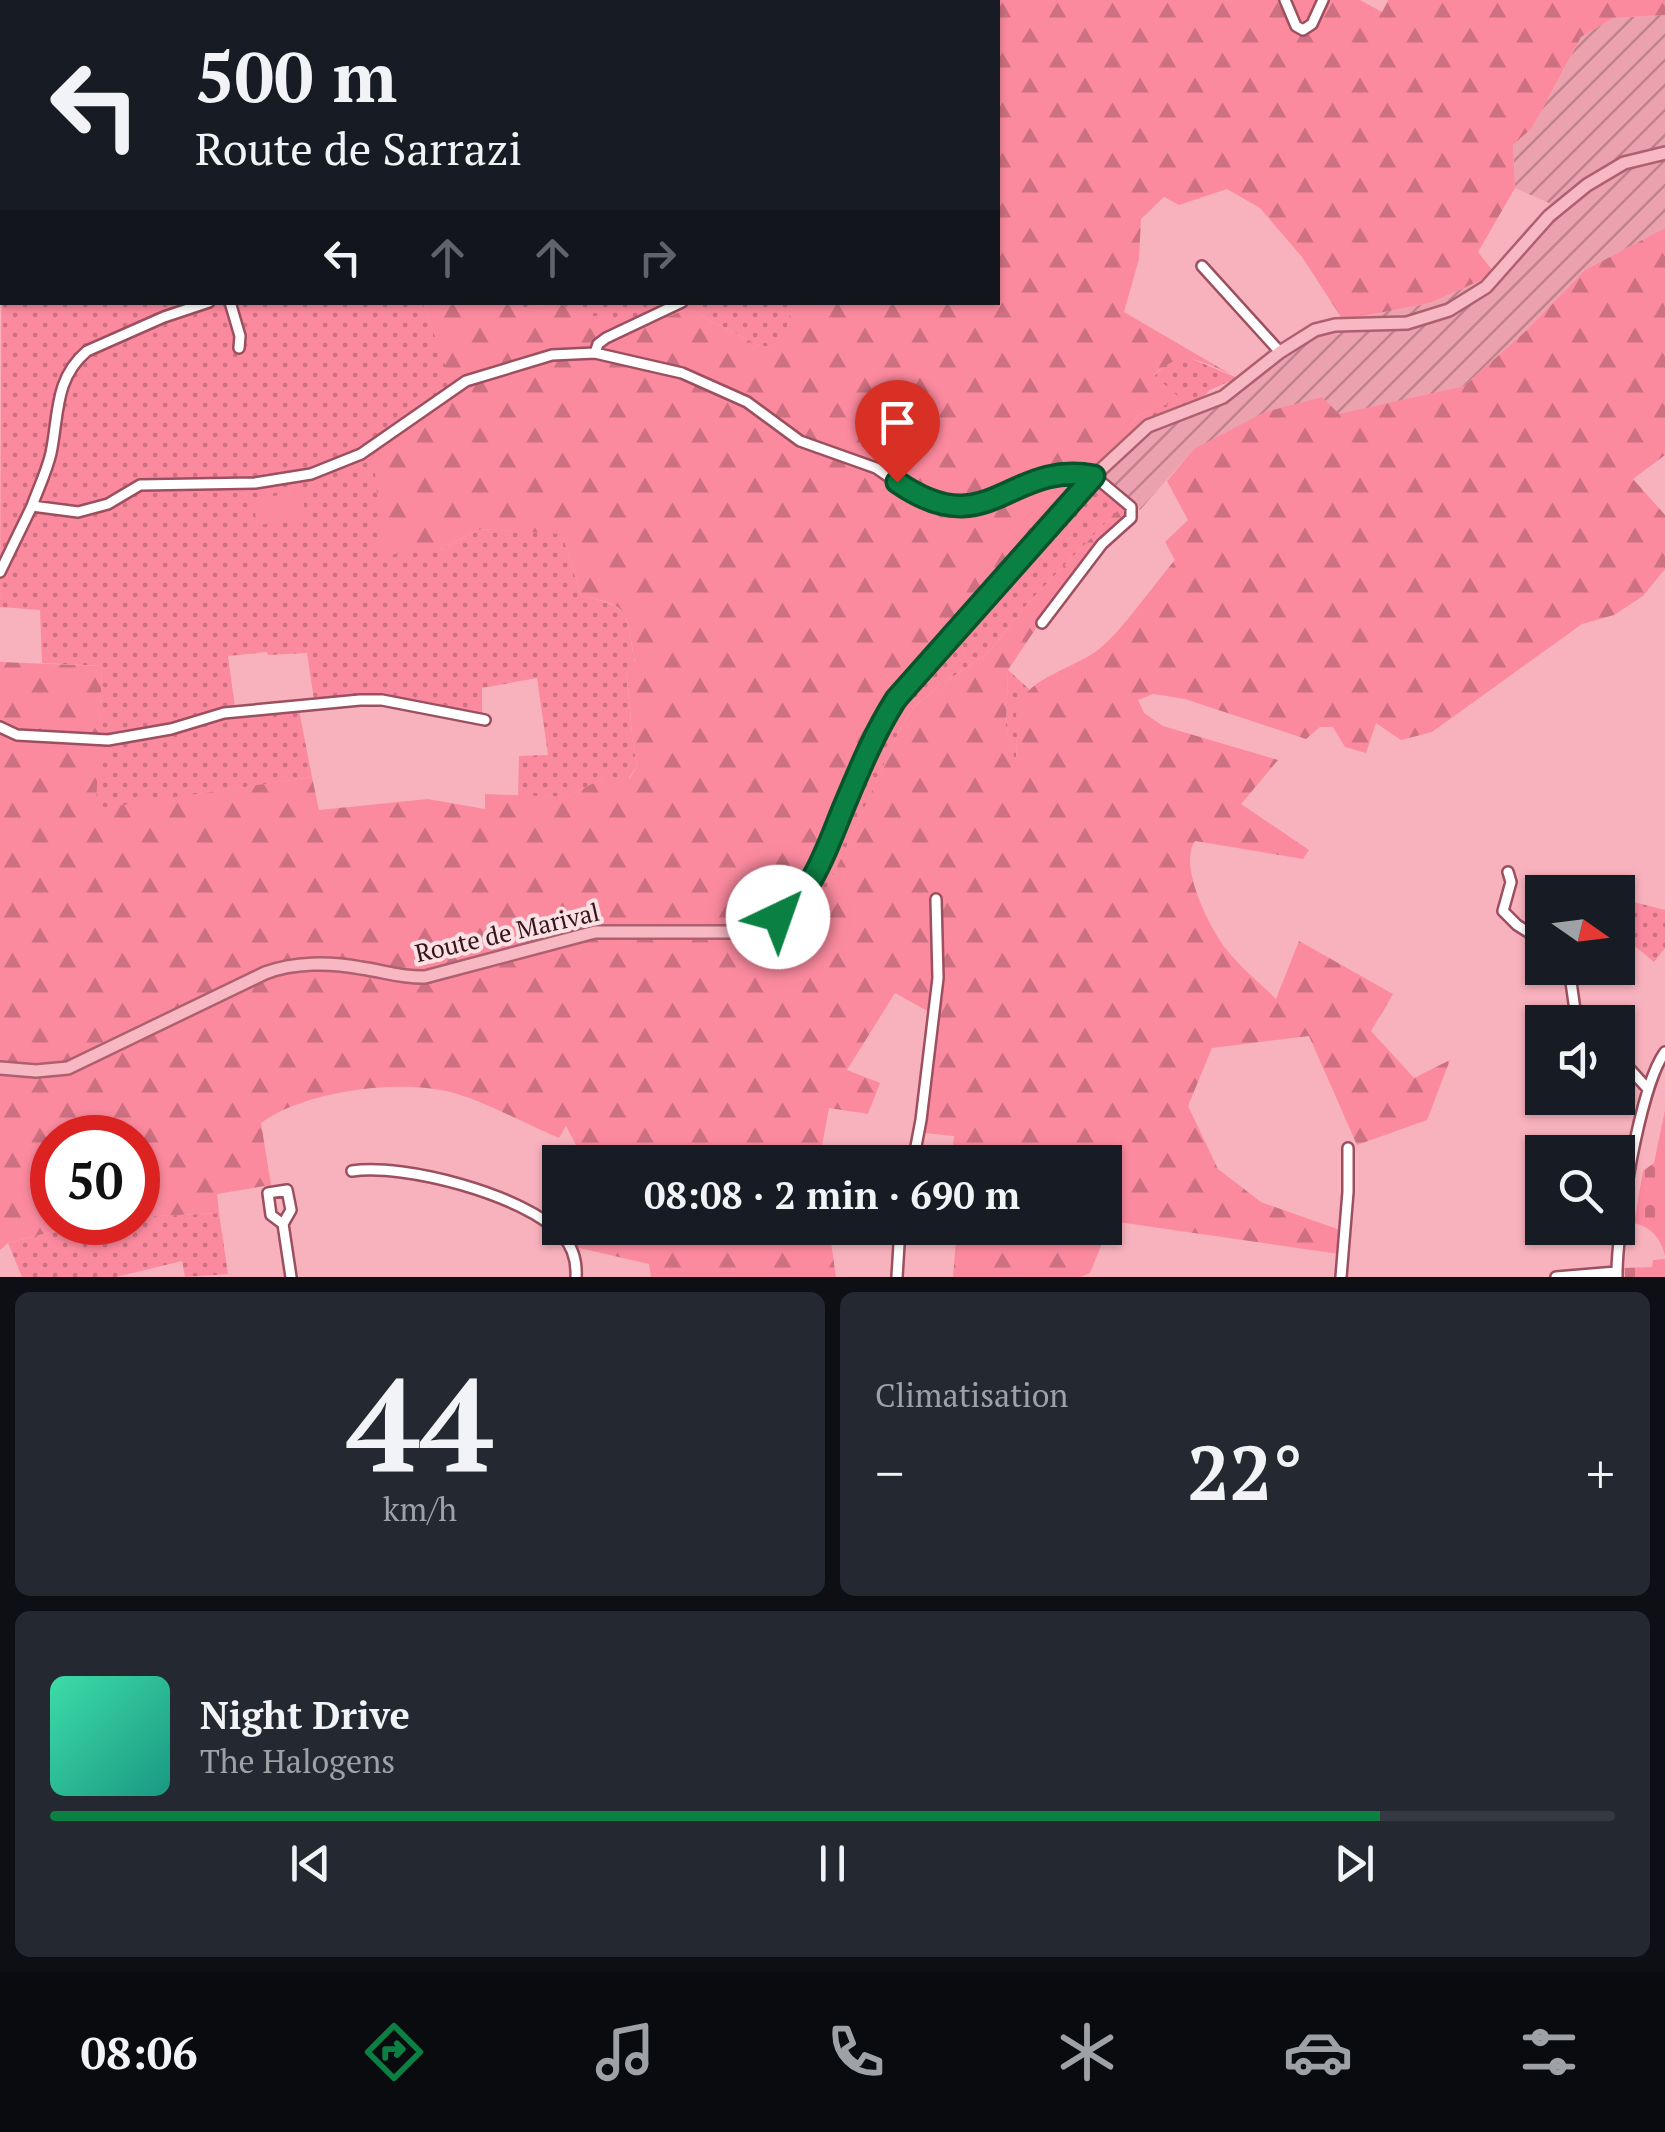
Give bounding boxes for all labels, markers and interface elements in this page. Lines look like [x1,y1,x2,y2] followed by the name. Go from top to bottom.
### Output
[195,29,397,122] text: 500 m
[30,40,160,170] icon: left
[195,118,522,178] text: Route de Sarrazi
[315,230,370,285] icon: left
[420,230,475,285] icon: ahead
[525,230,580,285] icon: ahead
[630,230,685,285] icon: right
[855,380,940,483] pin
[870,395,925,450] icon: arrive
[726,865,830,969] position arrow
[1525,875,1635,985] north arrow
[1525,875,1635,1245] map controls
[412,895,602,969] street label: Route de Marival
[1525,1005,1635,1115] button: sound
[30,1115,160,1245] speed limit sign: 50
[1525,1135,1635,1245] button: search
[644,1170,1020,1220] text: 08:08 · 2 min · 690 m
[347,1337,493,1509] text: 44
[875,1374,1068,1416] text: Climatisation
[1187,1422,1303,1521] text: 22°
[875,1436,904,1509] text: −
[1586,1436,1615,1509] text: +
[383,1488,457,1530] text: km/h
[200,1690,410,1740] text: Night Drive
[200,1740,395,1782] text: The Halogens
[283,1836,338,1891] icon: previous
[805,1836,860,1891] icon: pause
[1327,1836,1382,1891] icon: next
[359,2017,429,2087] icon: directions
[590,2017,660,2087] icon: music
[821,2017,891,2087] icon: phone
[1052,2017,1122,2087] icon: climate
[1283,2017,1353,2087] icon: car
[1514,2017,1584,2087] icon: filters
[81,2022,198,2082] text: 08:06

